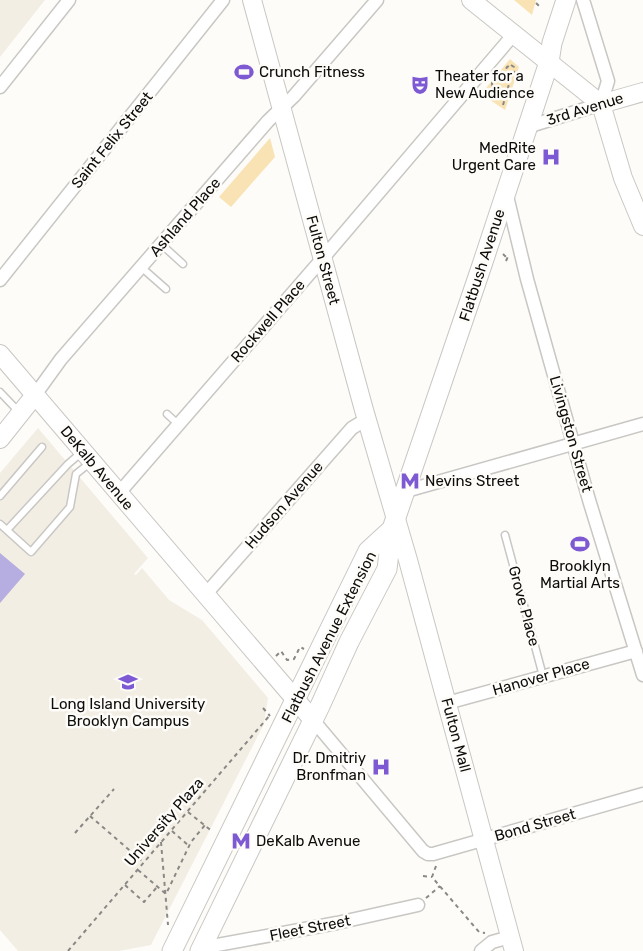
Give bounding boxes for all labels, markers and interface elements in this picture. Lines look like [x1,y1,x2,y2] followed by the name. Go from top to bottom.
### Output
[233,61,255,83] sports icon: Crunch Fitness
[259,63,365,81] place label: Crunch Fitness
[435,67,534,102] place label: Theater for a New Audience
[409,74,431,96] theatre icon: Theater for a New Audience
[68,88,157,192] street label: Saint Felix Street
[544,89,626,129] street label: 3rd Avenue
[452,139,536,174] place label: MedRite Urgent Care
[540,146,562,168] hospital icon: MedRite Urgent Care
[146,174,224,260] street label: Ashland Place
[455,207,509,323] street label: Flatbush Avenue
[302,213,344,307] street label: Fulton Street
[227,276,309,366] street label: Rockwell Place
[546,374,596,494] street label: Livingston Street
[57,422,137,514] street label: DeKalb Avenue
[241,458,327,552] street label: Hudson Avenue
[399,470,421,492] metro station icon: Nevins Street
[425,472,519,490] place label: Nevins Street
[569,533,591,555] sports icon: Brooklyn Martial Arts
[278,548,380,726] street label: Flatbush Avenue Extension
[540,557,620,592] place label: Brooklyn Martial Arts
[505,564,543,648] street label: Grove Place
[490,655,592,699] street label: Hanover Place
[117,671,139,693] school or university icon: Long Island University Brooklyn Campus
[51,695,205,730] place label: Long Island University Brooklyn Campus
[437,696,475,774] street label: Fulton Mall
[293,749,366,784] place label: Dr. Dmitriy Bronfman
[370,756,392,778] hospital icon: Dr. Dmitriy Bronfman
[121,774,207,870] street label: University Plaza
[492,805,578,845] street label: Bond Street
[230,830,252,852] metro station icon: DeKalb Avenue
[256,832,360,850] place label: DeKalb Avenue
[268,911,352,945] street label: Fleet Street

